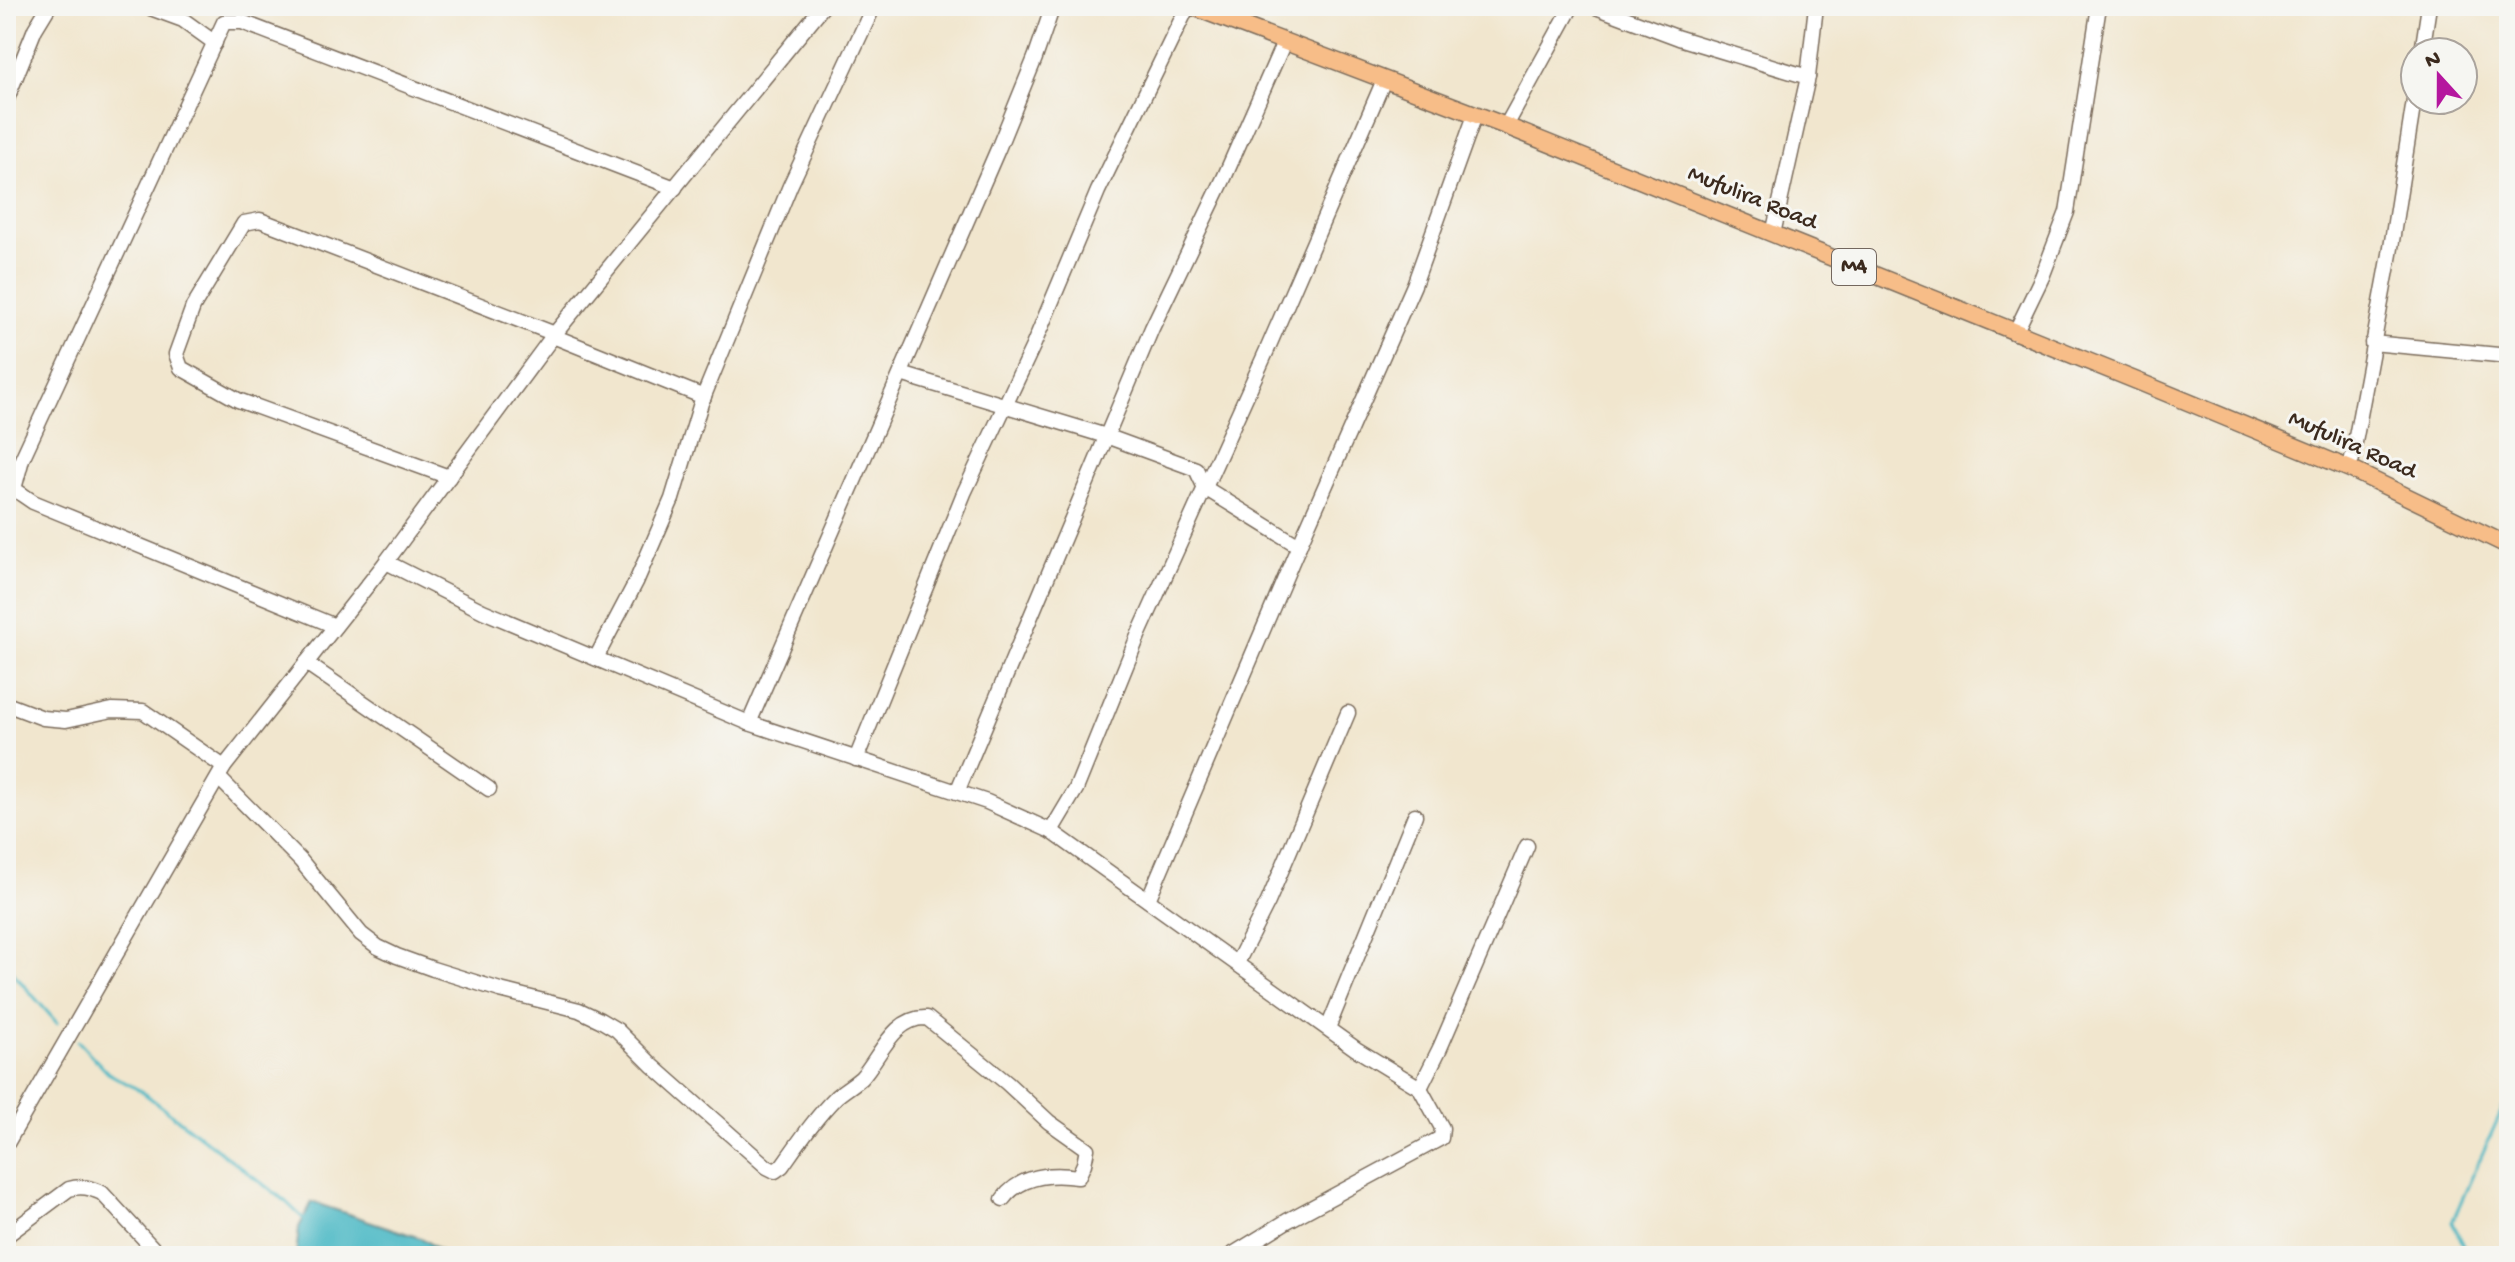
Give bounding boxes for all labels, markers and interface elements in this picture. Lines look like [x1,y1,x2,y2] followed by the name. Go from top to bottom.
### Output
[2399,36,2479,116] north arrow
[2422,46,2445,76] text: N
[1683,160,1823,239] street label: Mufulira Road
[1832,249,1876,285] road number: M4
[2284,405,2422,488] street label: Mufulira Road

